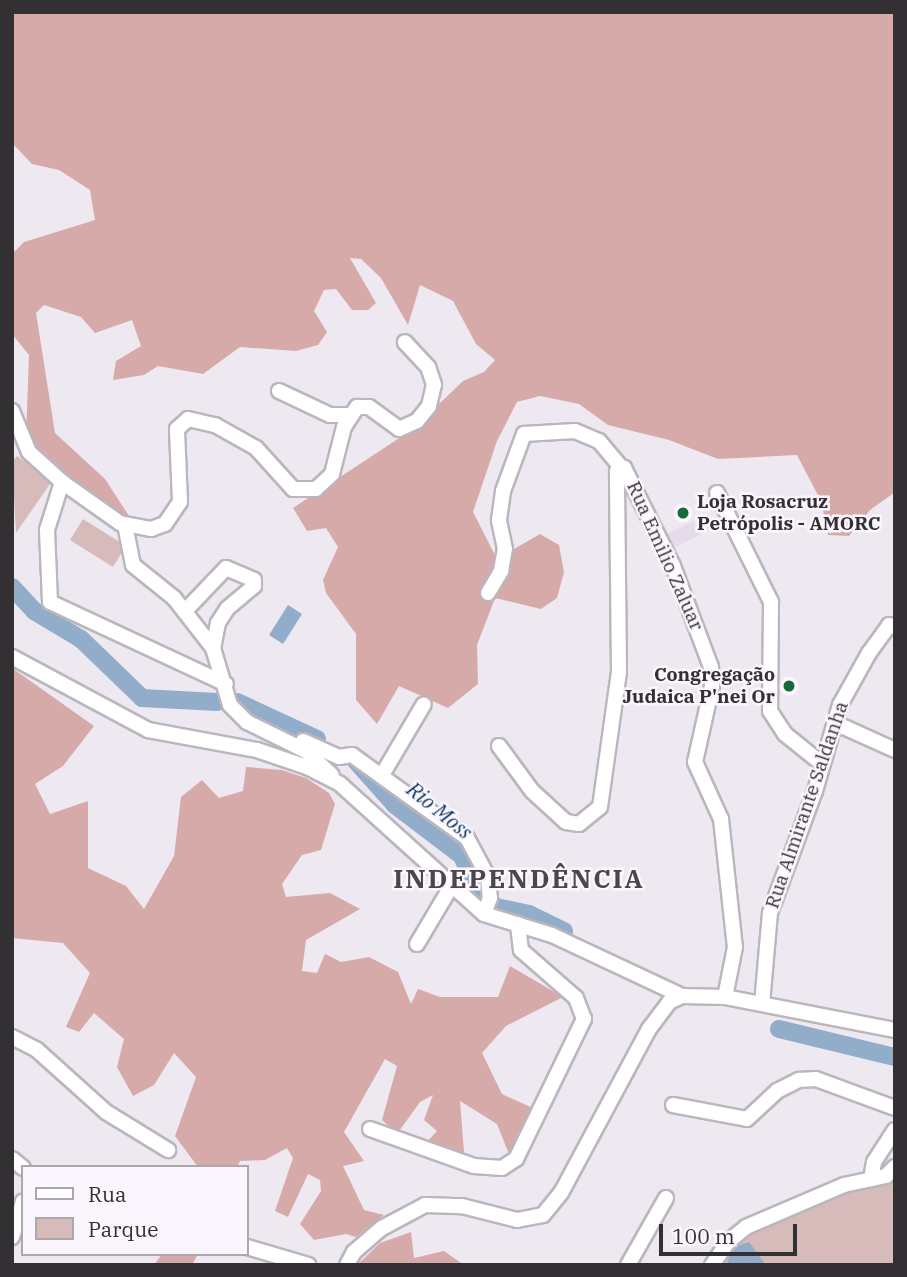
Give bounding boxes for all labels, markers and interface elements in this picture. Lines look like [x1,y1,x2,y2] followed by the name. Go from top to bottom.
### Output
[622,478,708,634] street label: Rua Emilio Zaluar
[697,491,880,535] place label: Loja Rosacruz Petrópolis - AMORC
[675,505,691,521] marker: Loja Rosacruz Petrópolis - AMORC
[622,664,775,708] place label: Congregação Judaica P'nei Or
[781,678,797,694] marker: Congregação Judaica P'nei Or
[761,698,853,912] street label: Rua Almirante Saldanha
[402,776,478,844] water label: Rio Moss
[395,863,643,895] district label: INDEPENDÊNCIA
[21,1165,248,1256] legend
[88,1180,126,1208] text: Rua
[662,1210,800,1254] scale bar
[88,1215,158,1243] text: Parque
[672,1222,735,1250] text: 100 m

